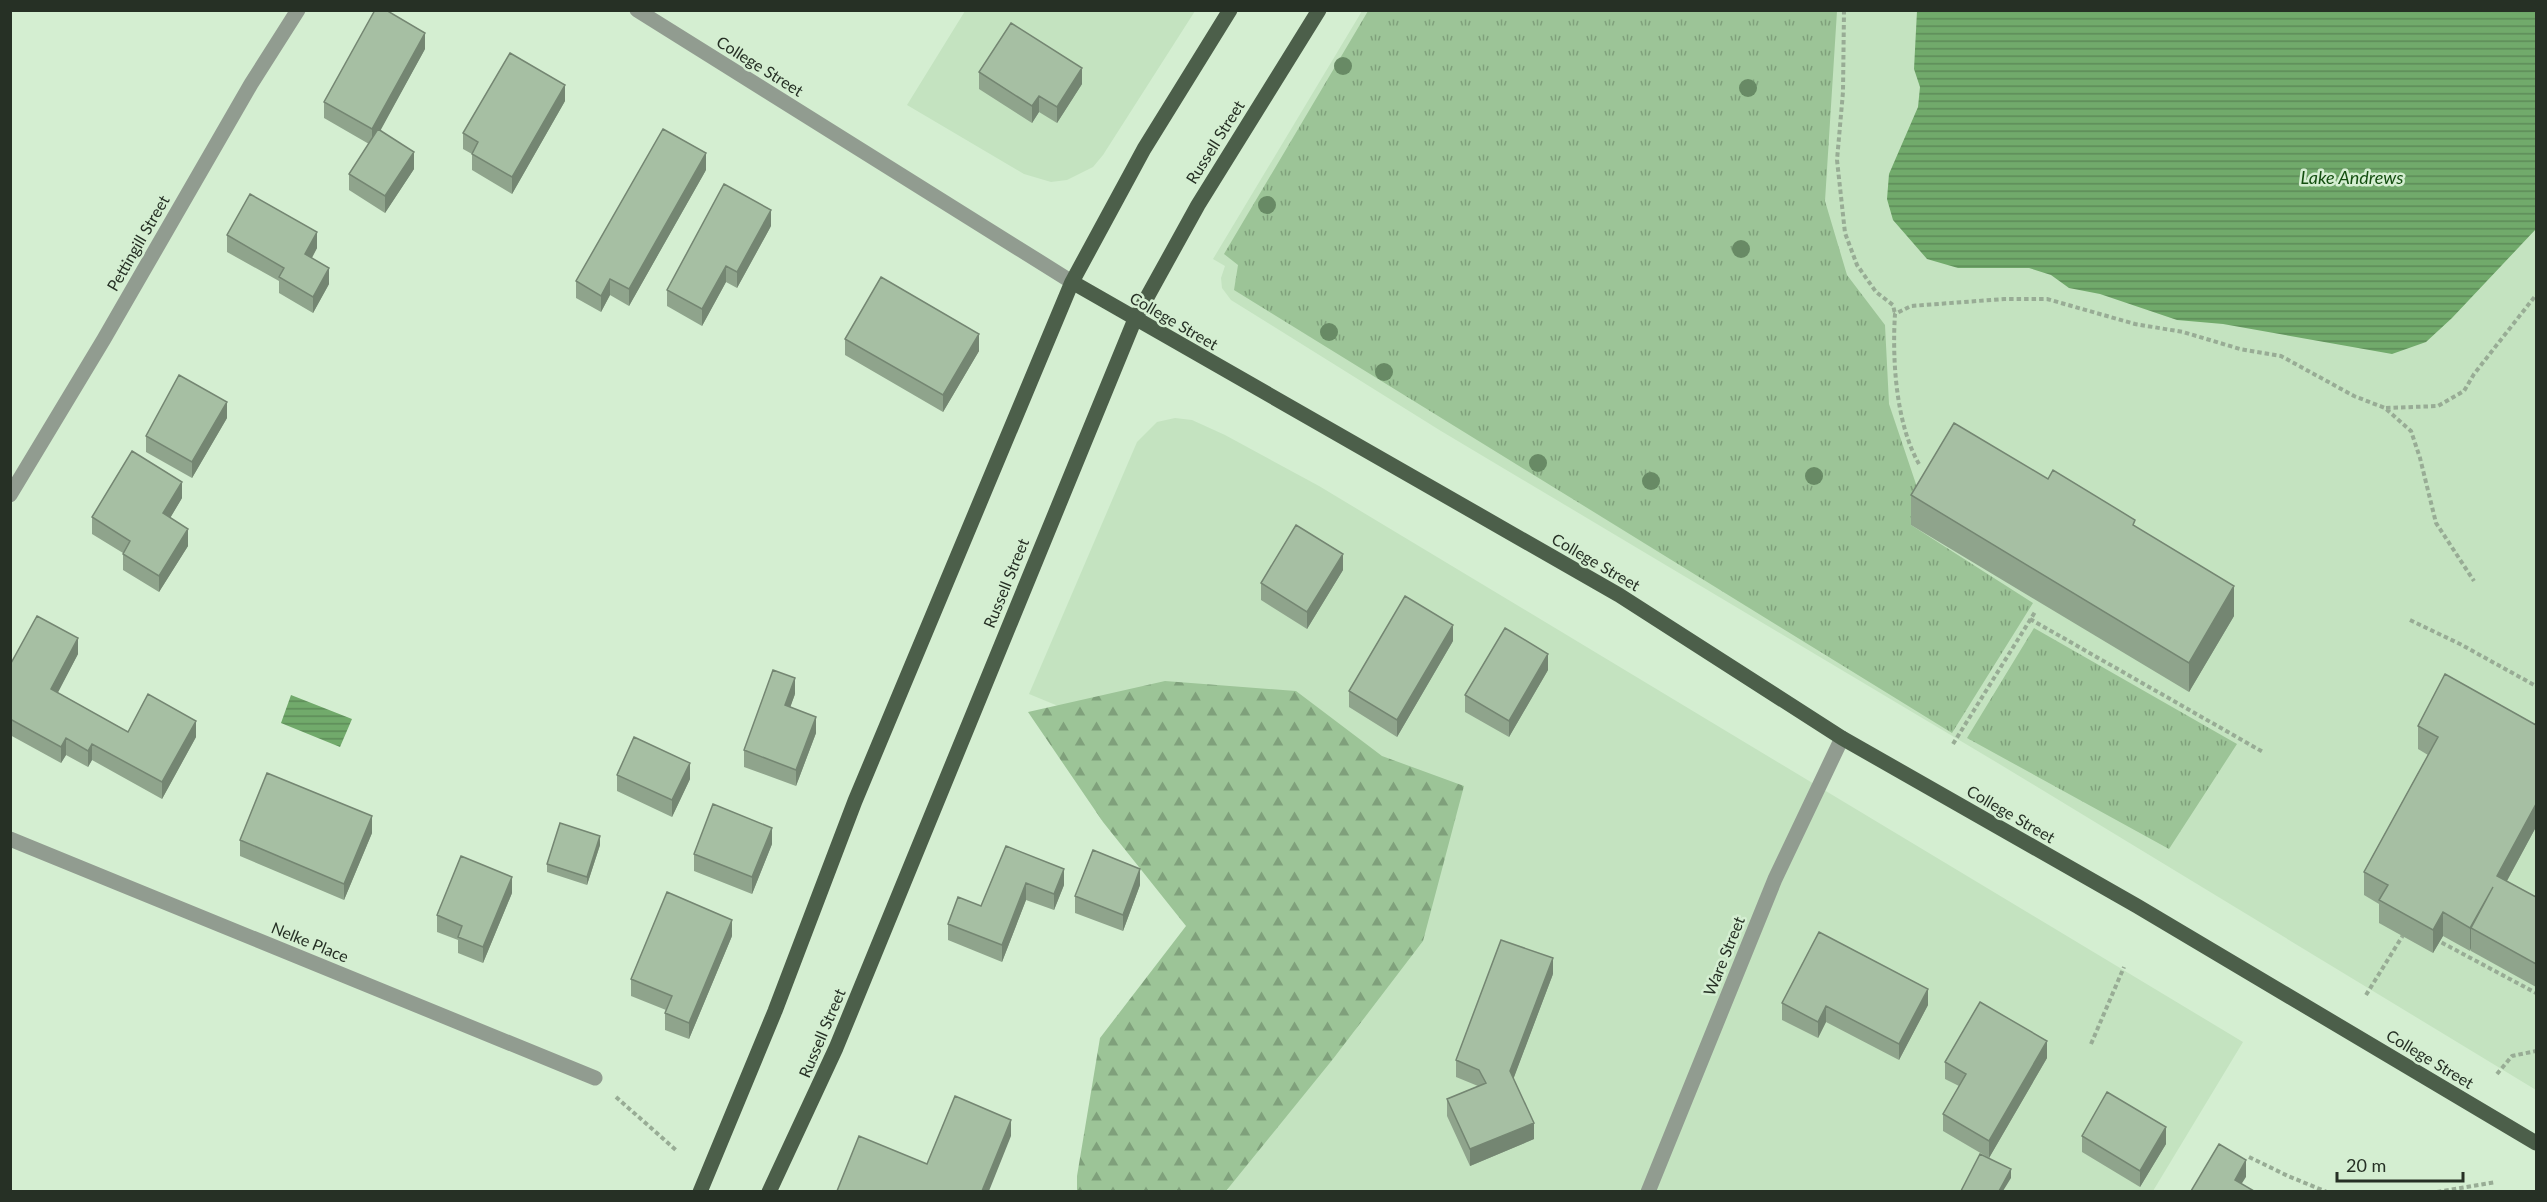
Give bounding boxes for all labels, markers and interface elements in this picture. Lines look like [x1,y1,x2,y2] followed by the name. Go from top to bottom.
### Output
[713,31,807,100] street label: College Street
[1181,96,1248,187] street label: Russell Street
[2301,166,2403,188] water label: Lake Andrews
[103,191,173,294] street label: Pettingill Street
[1127,288,1222,354] street label: College Street
[1549,529,1644,595] street label: College Street
[979,535,1032,630] street label: Russell Street
[1964,781,2059,847] street label: College Street
[1699,913,1748,998] street label: Ware Street
[269,917,352,966] street label: Nelke Place
[794,985,849,1080] street label: Russell Street
[2383,1025,2478,1092] street label: College Street
[2337,1145,2463,1183] scale bar
[2346,1154,2386,1176] text: 20 m

